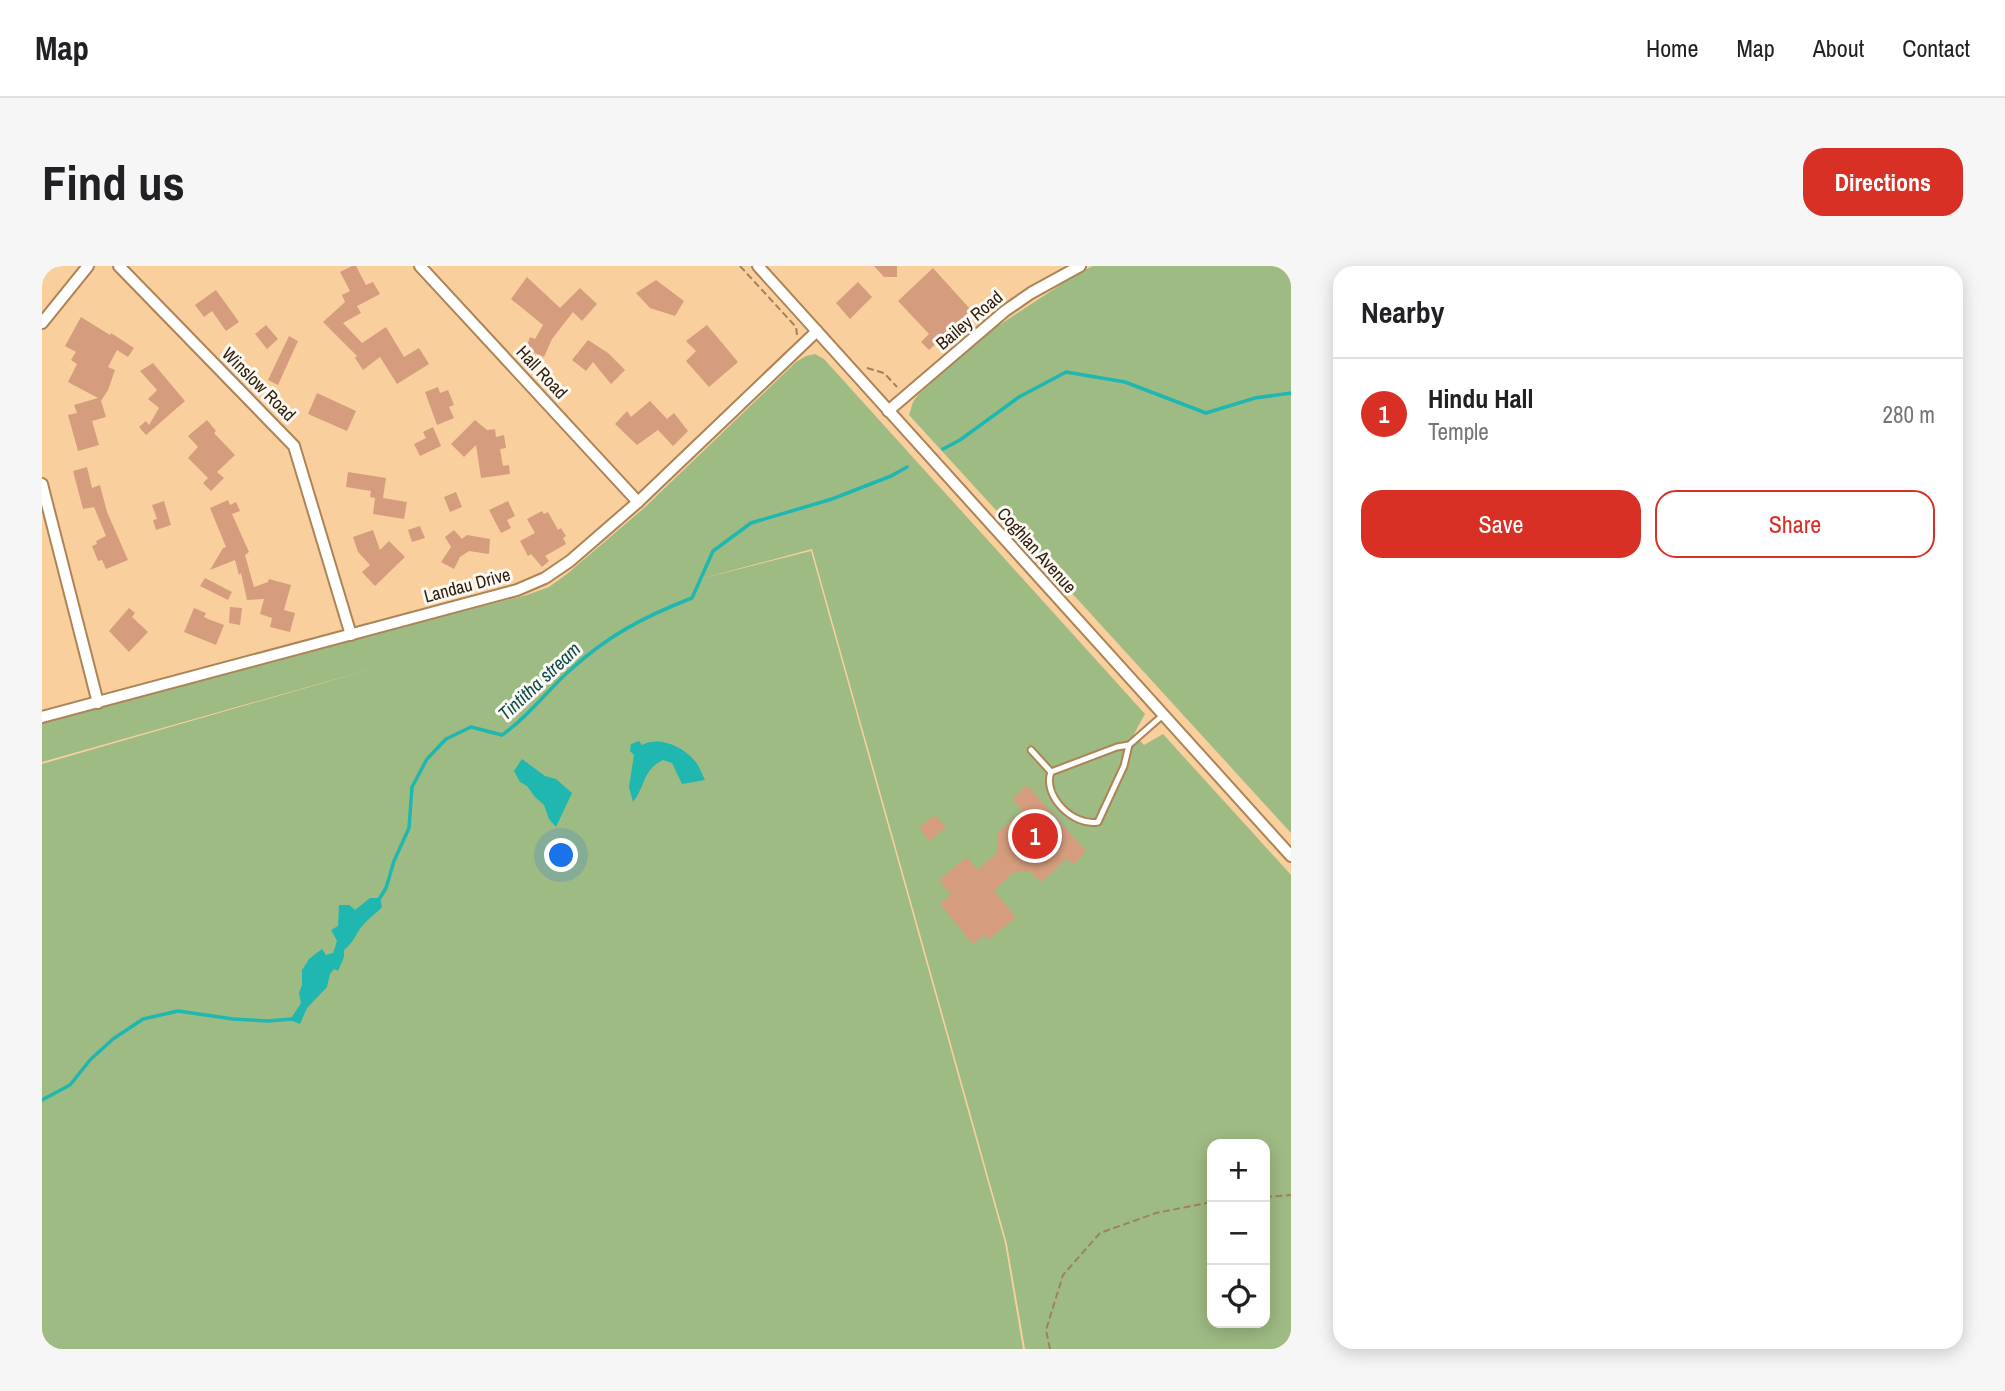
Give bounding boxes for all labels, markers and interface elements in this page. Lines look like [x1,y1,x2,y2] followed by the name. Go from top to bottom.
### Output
[35,26,89,70] text: Map
[1646,32,1698,64] text: Home
[1736,32,1775,64] text: Map
[1813,32,1864,64] text: About
[1902,32,1970,64] text: Contact
[1803,148,1963,216] button: Directions
[42,149,185,215] text: Find us
[930,285,1008,355] street label: Bailey Road
[1361,292,1444,332] text: Nearby
[511,340,573,404] street label: Hall Road
[217,342,301,426] street label: Winslow Road
[1428,381,1533,416] text: Hindu Hall
[1379,399,1389,430] text: 1
[1883,399,1935,430] text: 280 m
[1428,416,1489,447] text: Temple
[1361,490,1641,558] button: Save
[1655,490,1935,558] button: Share
[992,501,1082,599] street label: Coghlan Avenue
[421,561,513,609] street label: Landau Drive
[492,636,586,726] water label: Tintitha stream
[1012,810,1058,862] pin: 1
[544,838,578,872] your location
[1207,1139,1270,1328] map controls
[1207,1139,1270,1202] button: +
[1207,1202,1270,1265] button: −
[1207,1265,1270,1328] button: locate

